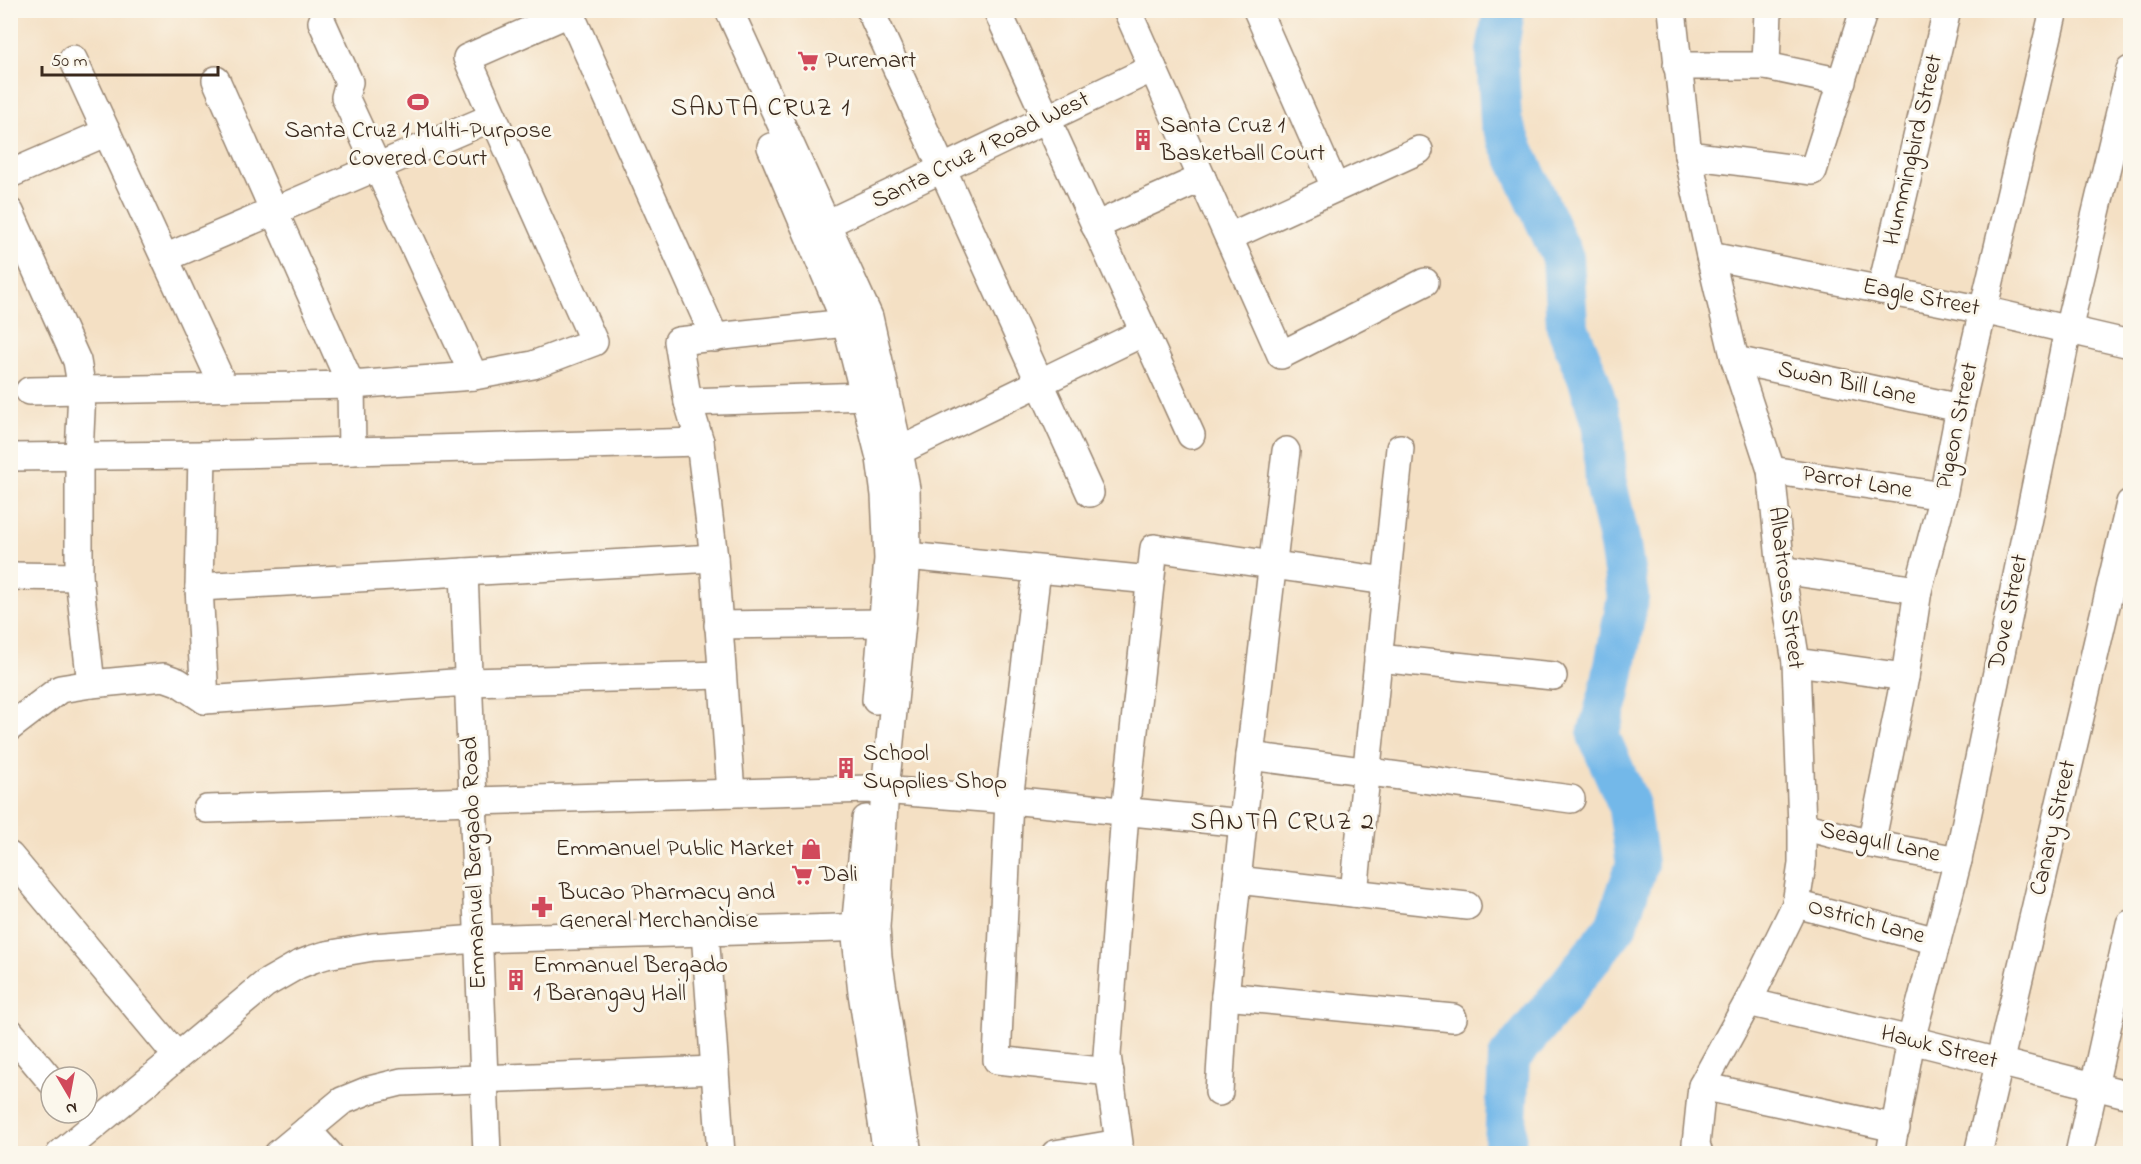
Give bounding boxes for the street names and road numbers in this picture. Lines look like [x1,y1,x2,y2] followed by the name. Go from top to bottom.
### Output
[1875,51,1953,249] street label: Hummingbird Street
[866,83,1096,219] street label: Santa Cruz 1 Road West
[1859,270,1983,326] street label: Eagle Street
[1774,352,1920,416] street label: Swan Bill Lane
[1927,359,1989,493] street label: Pigeon Street
[1799,457,1915,509] street label: Parrot Lane
[1758,505,1812,671] street label: Albatross Street
[1979,551,2038,674] street label: Dove Street
[453,735,497,990] street label: Emmanuel Bergado Road
[2021,757,2088,899] street label: Canary Street
[1817,813,1944,873] street label: Seagull Lane
[1803,890,1929,955] street label: Ostrich Lane
[1877,1017,2001,1079] street label: Hawk Street

